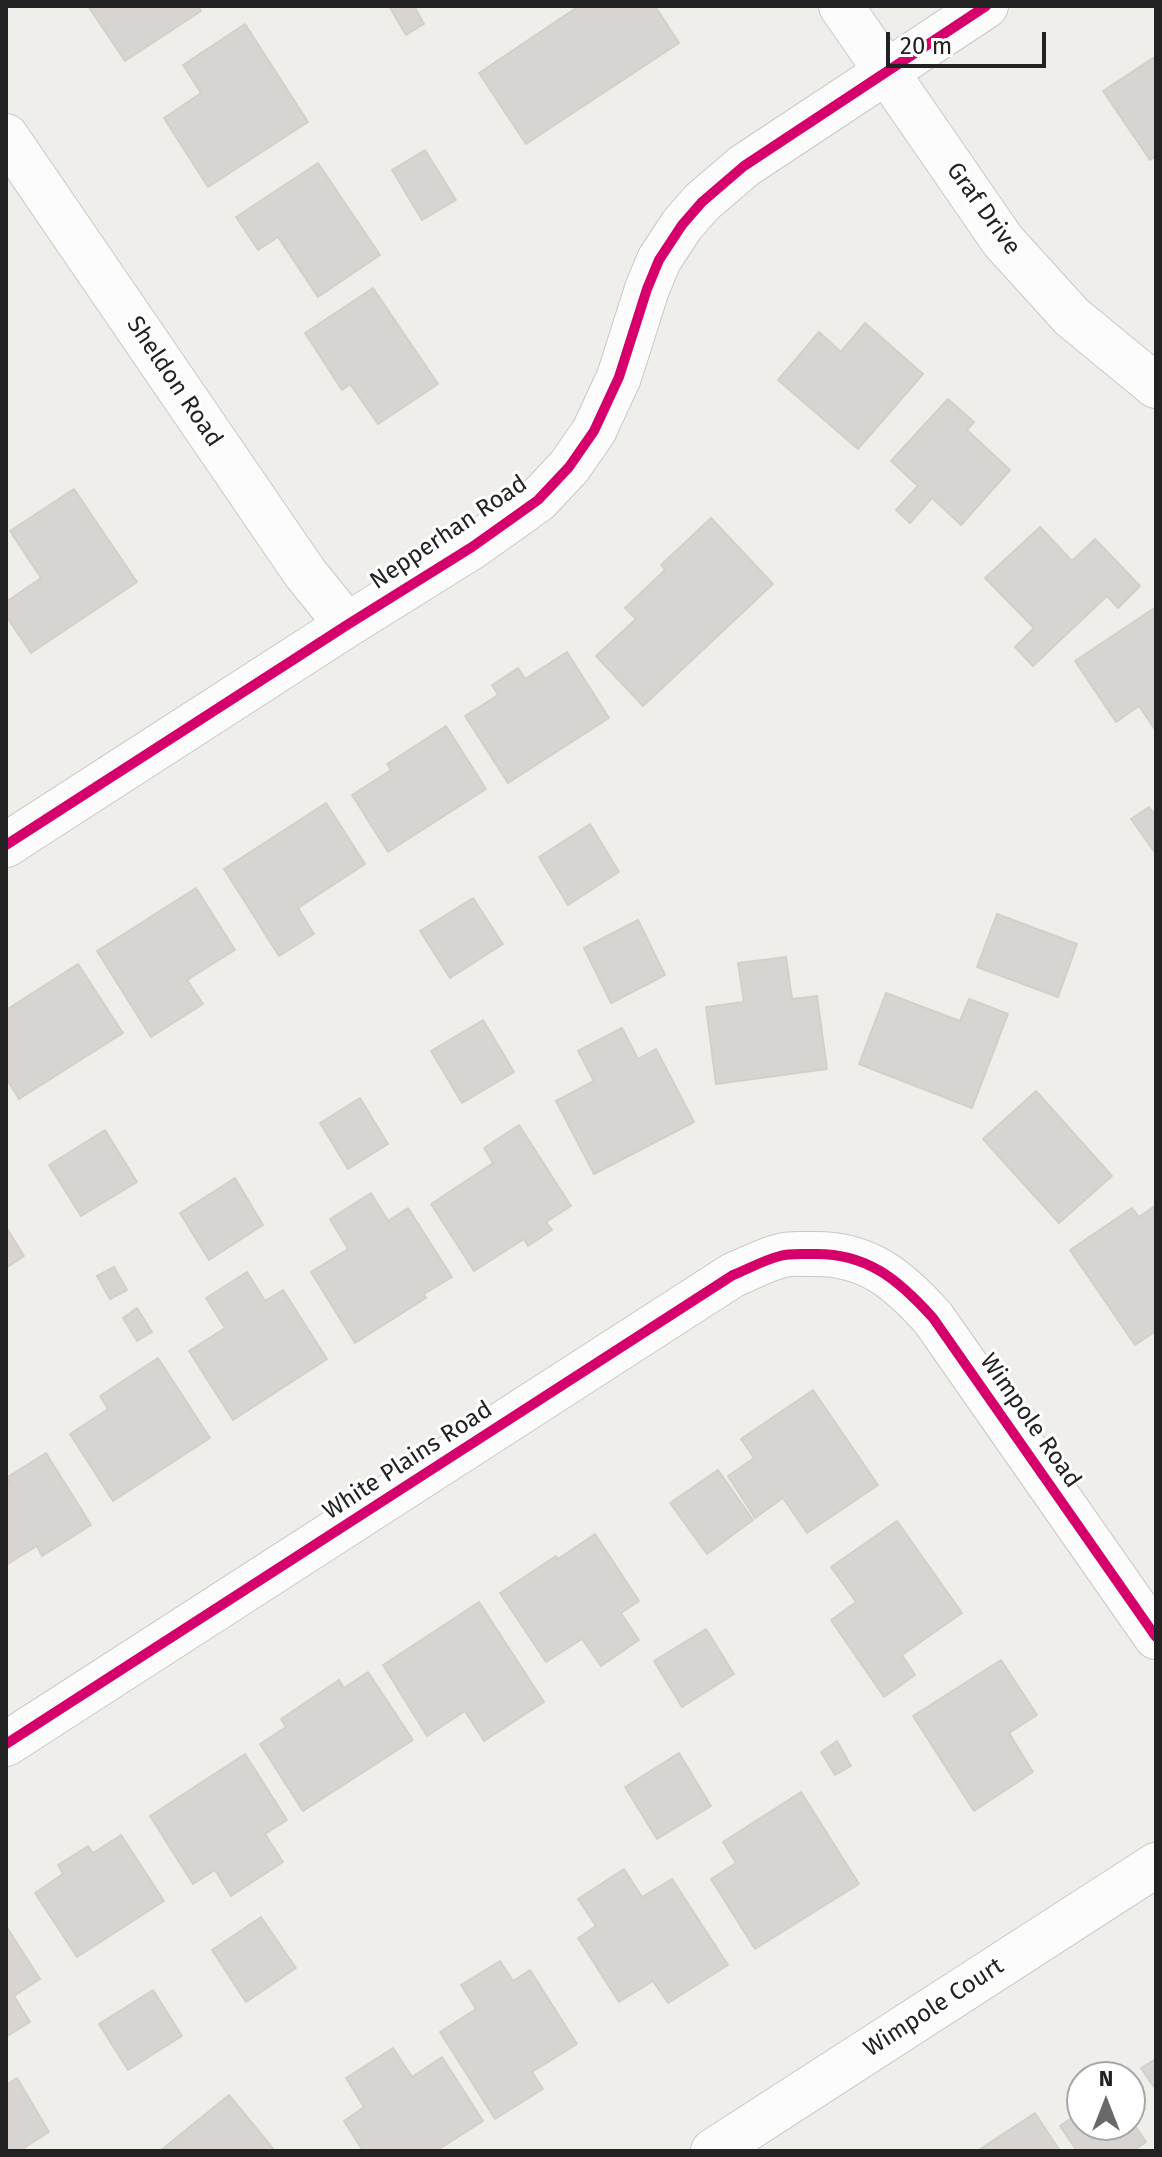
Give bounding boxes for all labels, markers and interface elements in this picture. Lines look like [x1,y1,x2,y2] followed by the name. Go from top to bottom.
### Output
[890,16,1050,66] scale bar
[900,32,952,60] text: 20 m
[940,157,1026,261] street label: Graf Drive
[120,311,228,453] street label: Sheldon Road
[365,470,533,596] street label: Nepperhan Road
[973,1348,1087,1494] street label: Wimpole Road
[318,1396,498,1526] street label: White Plains Road
[859,1952,1009,2064] street label: Wimpole Court
[1066,2061,1146,2141] north arrow
[1099,2065,1113,2092] text: N

